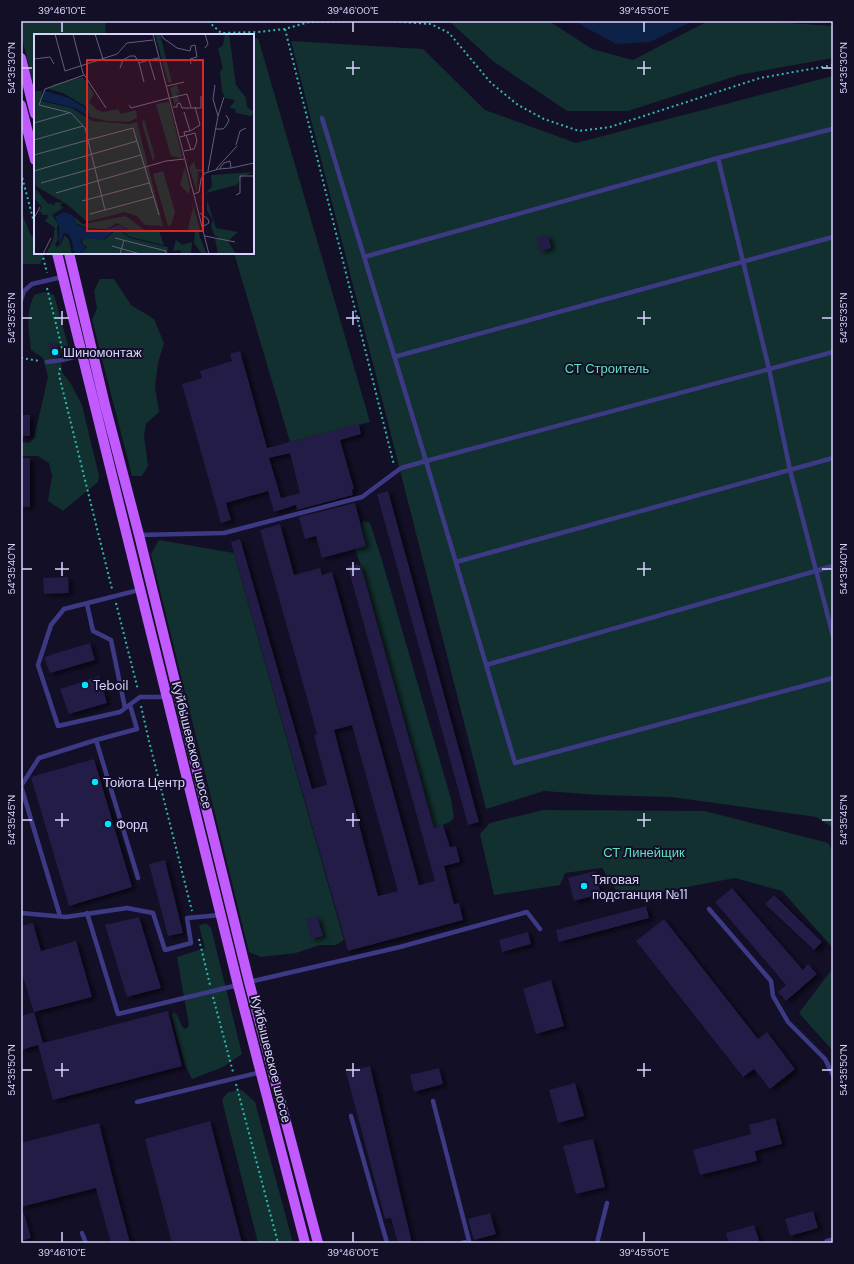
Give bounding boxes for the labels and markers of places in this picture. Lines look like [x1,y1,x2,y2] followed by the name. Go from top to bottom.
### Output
[63,344,142,361] place label: Шиномонтаж
[50,347,60,357] marker: Шиномонтаж
[93,677,128,694] place label: Teboil
[80,680,90,690] marker: Teboil
[103,774,185,791] place label: Тойота Центр
[90,777,100,787] marker: Тойота Центр
[116,816,148,833] place label: Форд
[103,819,113,829] marker: Форд
[592,871,688,903] place label: Тяговая подстанция №11
[579,881,589,891] marker: Тяговая подстанция №11

